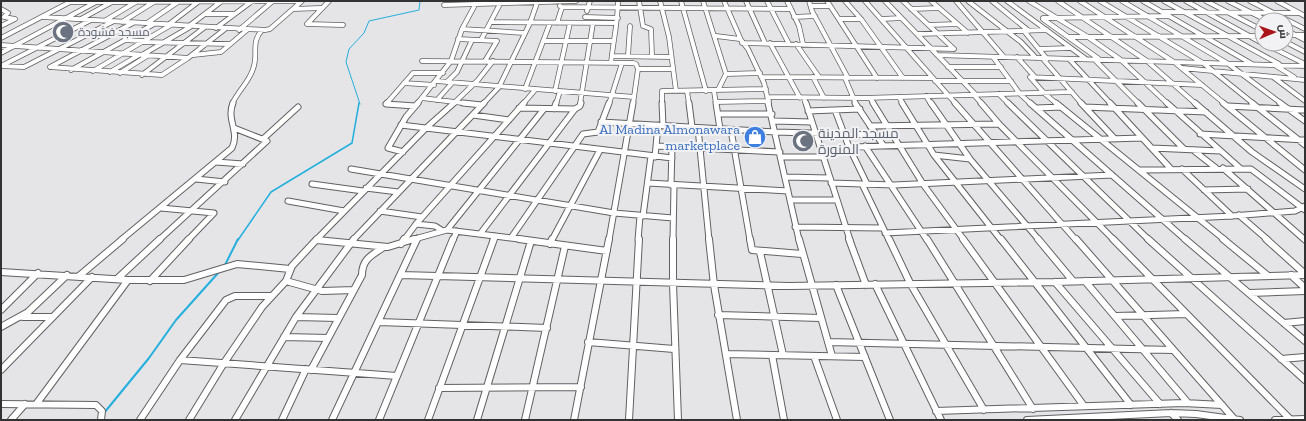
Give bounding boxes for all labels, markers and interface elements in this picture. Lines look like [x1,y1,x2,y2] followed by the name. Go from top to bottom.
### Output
[1254,12,1294,52] north arrow
[50,19,76,45] mosque icon: مسجد فشودة
[1277,24,1290,39] text: ش
[78,25,150,39] place label: مسجد فشودة
[599,121,740,154] place label: Al Madina Almonawara marketplace
[742,124,768,150] shop icon: Al Madina Almonawara marketplace
[818,125,899,158] place label: مسجد المدينة المنورة
[790,128,816,154] mosque icon: مسجد المدينة المنورة

